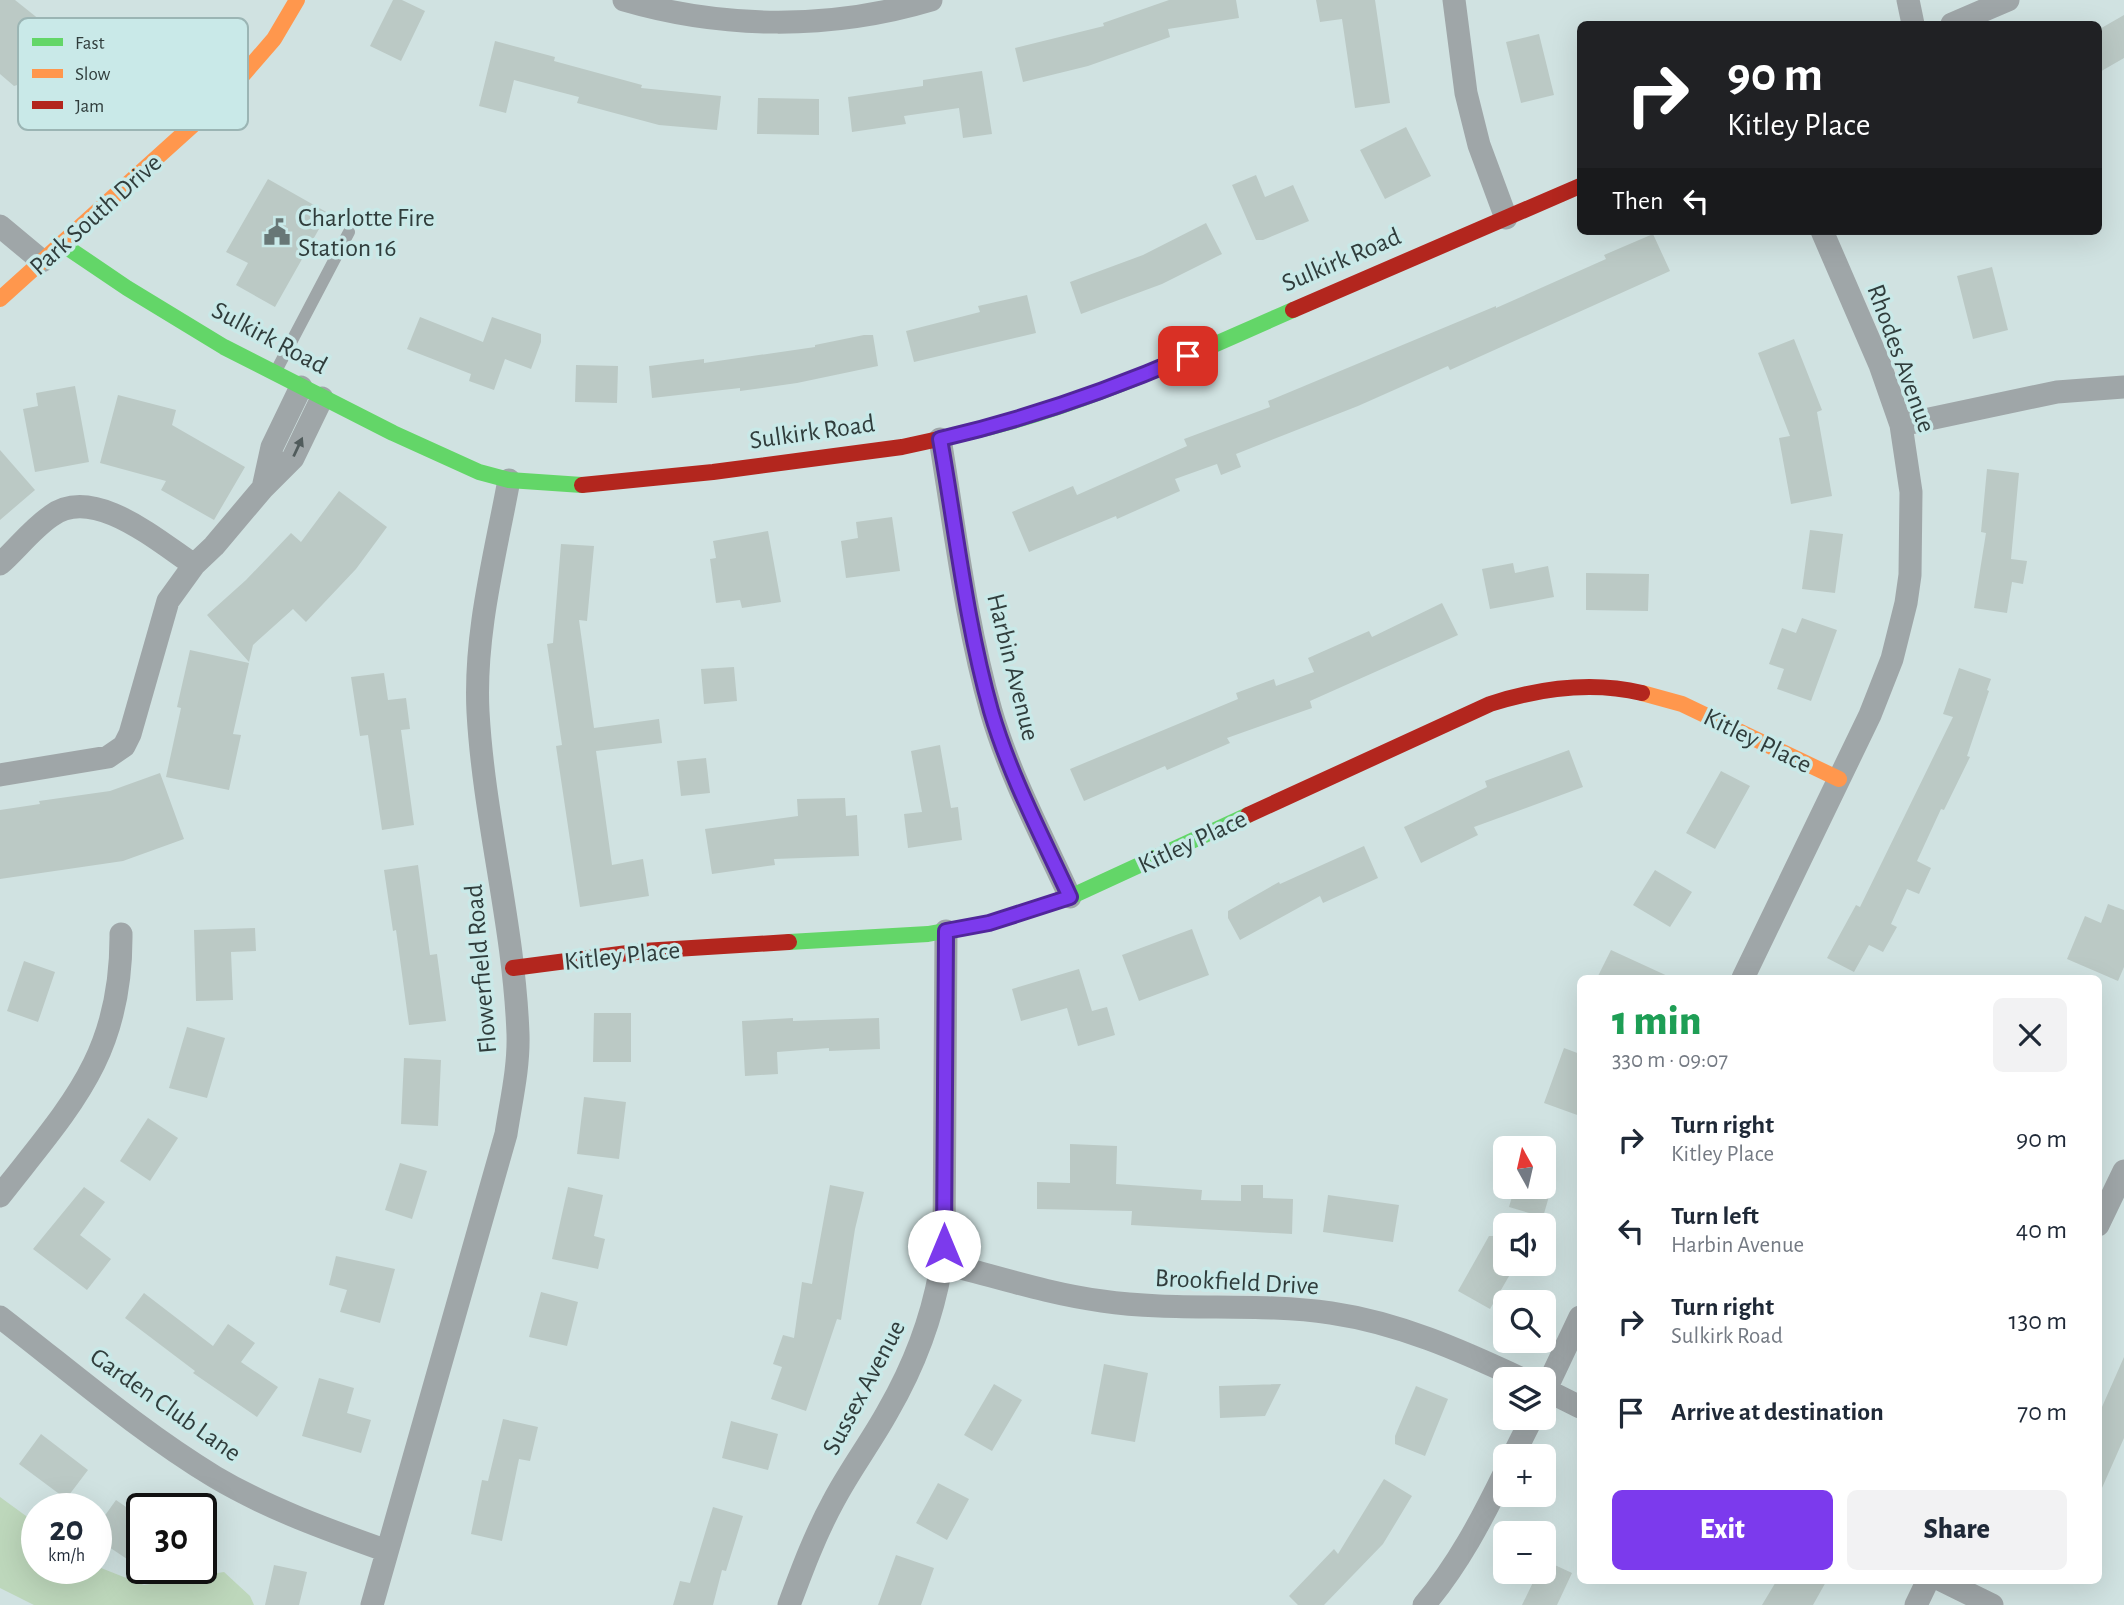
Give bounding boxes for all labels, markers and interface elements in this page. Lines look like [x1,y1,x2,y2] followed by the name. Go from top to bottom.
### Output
[18,18,248,130] legend
[75,34,105,53] text: Fast
[1612,49,1703,140] icon: right
[1727,51,1823,100] text: 90 m
[75,65,111,84] text: Slow
[75,97,104,116] text: Jam
[1727,109,1870,141] text: Kitley Place
[25,149,166,280] street label: Park South Drive
[1677,182,1715,220] icon: left
[1612,188,1663,214] text: Then
[298,205,435,261] place label: Charlotte Fire Station 16
[262,217,292,247] public building icon: Charlotte Fire Station 16
[1278,223,1405,297] street label: Sulkirk Road
[1862,281,1940,436] street label: Rhodes Avenue
[208,297,331,379] street label: Sulkirk Road
[1158,326,1218,386] pin
[1169,337,1207,375] icon: arrive
[748,410,877,454] street label: Sulkirk Road
[293,437,304,457] one-way arrow
[982,591,1044,743] street label: Harbin Avenue
[1699,704,1816,778] street label: Kitley Place
[1134,805,1251,878] street label: Kitley Place
[461,883,501,1055] street label: Flowerfield Road
[563,937,681,975] street label: Kitley Place
[1993,998,2067,1072] button: close
[1612,1000,1701,1042] text: 1 min
[1612,1049,1728,1072] text: 330 m · 09:07
[1671,1112,1774,1138] text: Turn right
[1612,1121,1650,1159] icon: right
[2016,1126,2067,1152] text: 90 m
[1493,1136,1556,1199] north arrow
[1493,1136,1556,1584] map controls
[1671,1143,1774,1166] text: Kitley Place
[1671,1203,1759,1229] text: Turn left
[907,1209,981,1283] position arrow
[1612,1212,1650,1250] icon: left
[1493,1213,1556,1276] button: sound
[2016,1217,2067,1243] text: 40 m
[1671,1234,1804,1257] text: Harbin Avenue
[1154,1265,1320,1299] street label: Brookfield Drive
[1493,1290,1556,1353] button: search
[1671,1294,1774,1320] text: Turn right
[1612,1303,1650,1341] icon: right
[2009,1308,2067,1334] text: 130 m
[818,1316,910,1459] street label: Sussex Avenue
[1671,1325,1783,1348] text: Sulkirk Road
[85,1343,246,1466] street label: Garden Club Lane
[1493,1367,1556,1430] button: layers
[1612,1394,1650,1432] icon: arrive
[1671,1399,1884,1425] text: Arrive at destination
[2017,1399,2067,1425] text: 70 m
[1493,1444,1556,1507] button: +
[1612,1490,1833,1570] button: Exit
[1847,1490,2067,1570] button: Share
[126,1493,217,1584] speed limit sign: 30
[49,1512,84,1547] text: 20
[1493,1521,1556,1584] button: −
[48,1547,85,1565] text: km/h

